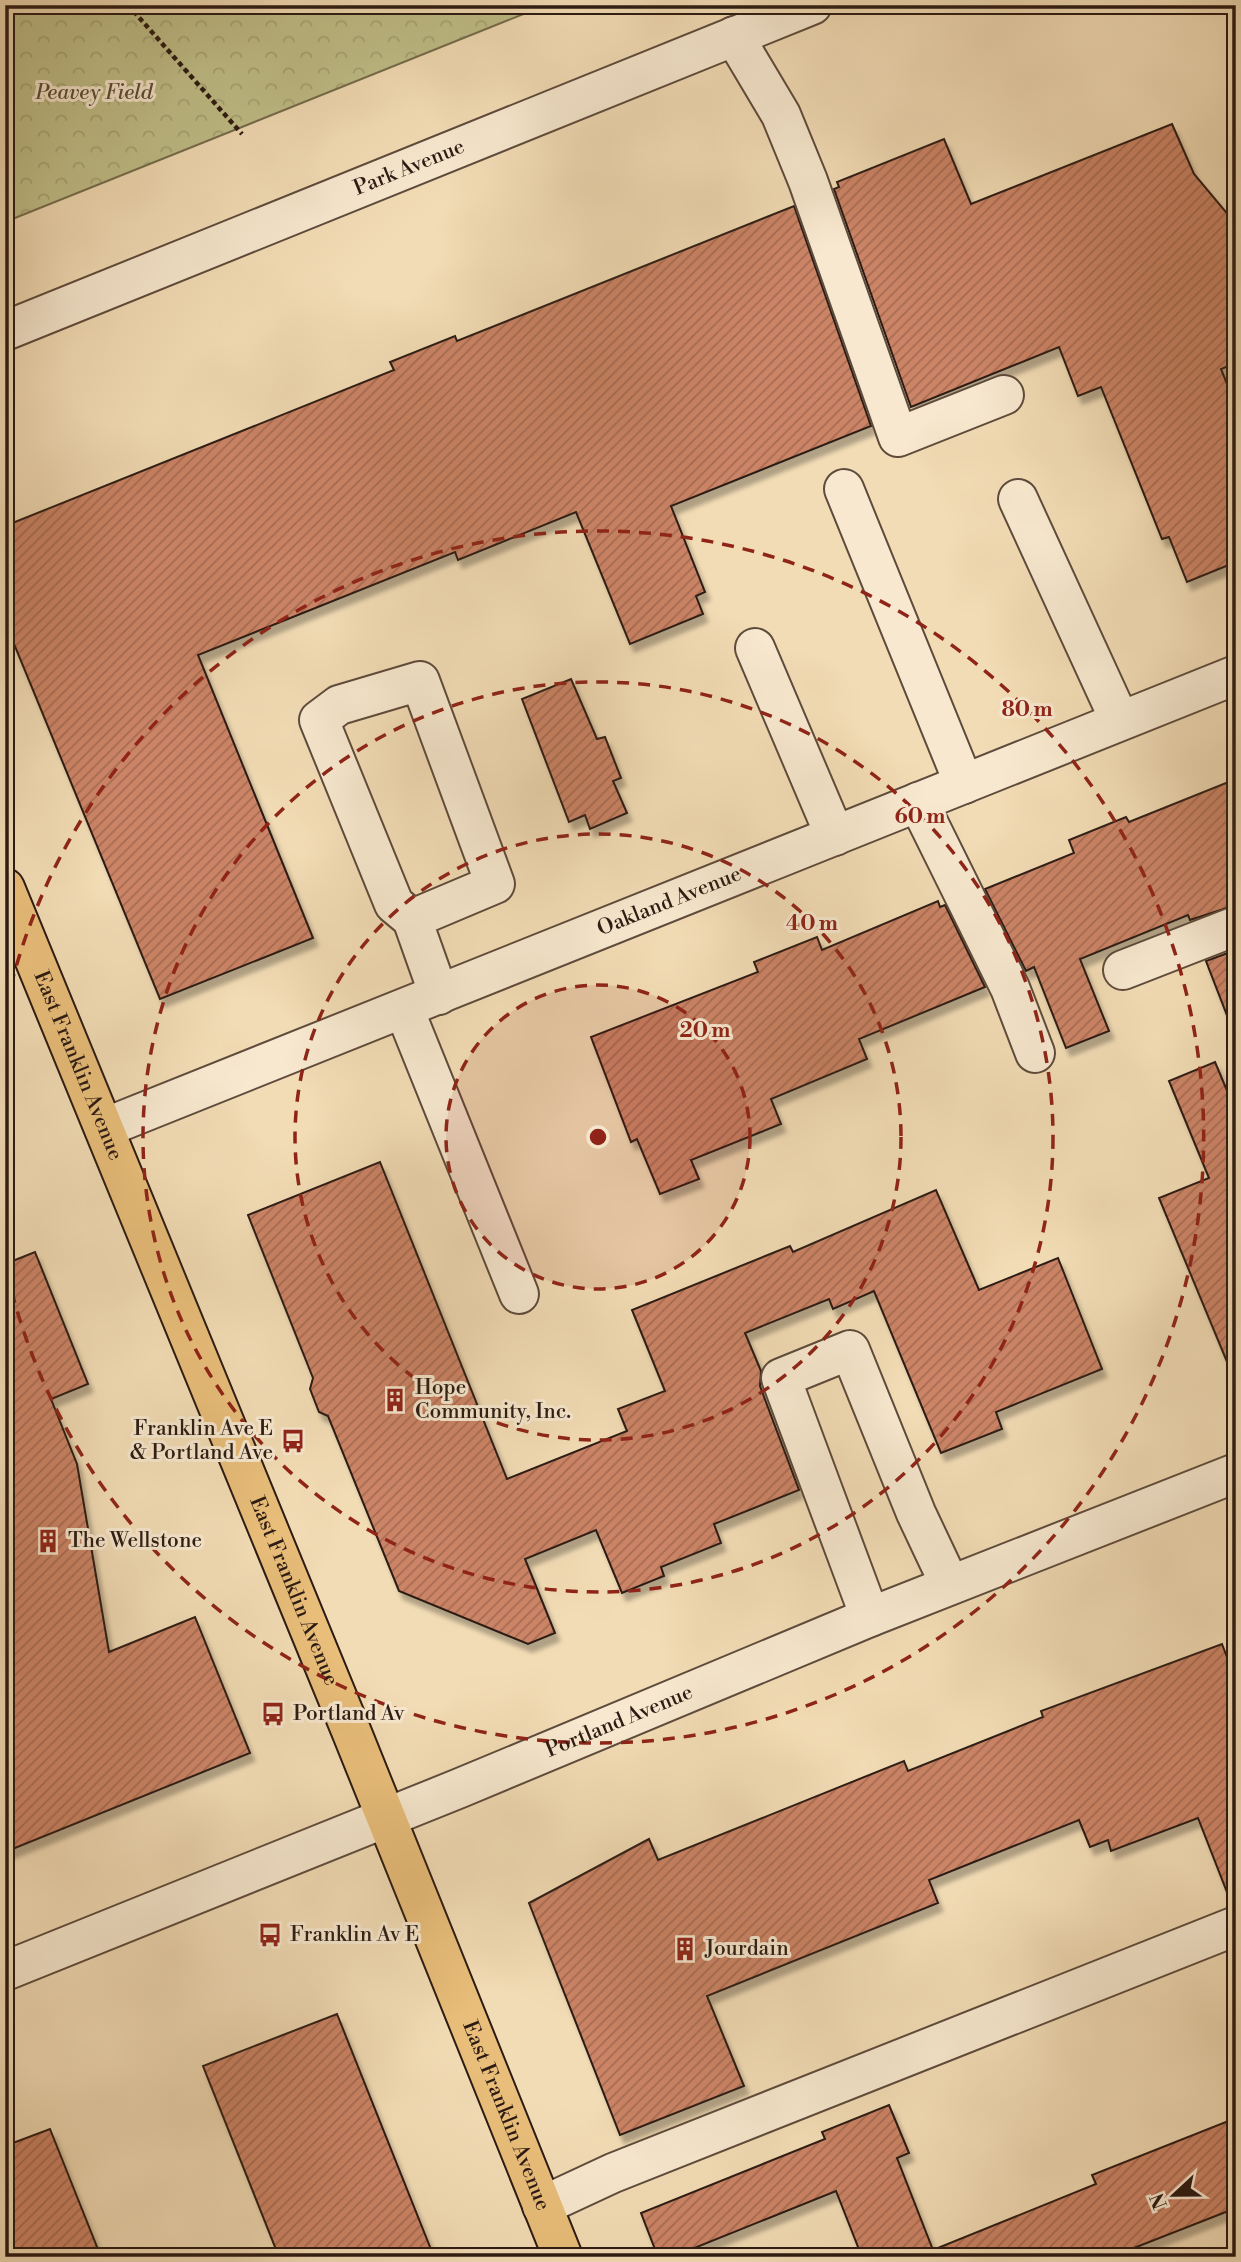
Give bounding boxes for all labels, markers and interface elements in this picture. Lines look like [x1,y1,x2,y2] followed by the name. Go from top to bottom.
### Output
[34,80,154,106] park label: Peavey Field
[350,134,469,202] street label: Park Avenue
[1001,697,1053,723] text: 80 m
[895,804,945,830] text: 60 m
[594,861,745,942] street label: Oakland Avenue
[786,911,838,937] text: 40 m
[27,967,128,1164] street label: East Franklin Avenue
[680,1018,730,1044] text: 20 m
[586,1125,610,1149] centre of rings
[415,1375,571,1425] place label: Hope Community, Inc.
[381,1386,409,1414] building icon: Hope Community, Inc.
[130,1416,273,1466] place label: Franklin Ave E & Portland Ave
[279,1427,307,1455] bus stop icon: Franklin Ave E & Portland Ave
[243,1493,344,1690] street label: East Franklin Avenue
[34,1527,62,1555] building icon: The Wellstone
[68,1528,202,1554] place label: The Wellstone
[542,1679,697,1764] street label: Portland Avenue
[259,1700,287,1728] bus stop icon: Portland Av
[293,1701,405,1727] place label: Portland Av
[256,1921,284,1949] bus stop icon: Franklin Av E
[290,1922,419,1948] place label: Franklin Av E
[671,1935,699,1963] building icon: Jourdain
[704,1936,789,1962] place label: Jourdain
[456,2017,556,2214] street label: East Franklin Avenue
[1140,2160,1210,2230] north arrow
[1145,2190,1173,2212] text: N

